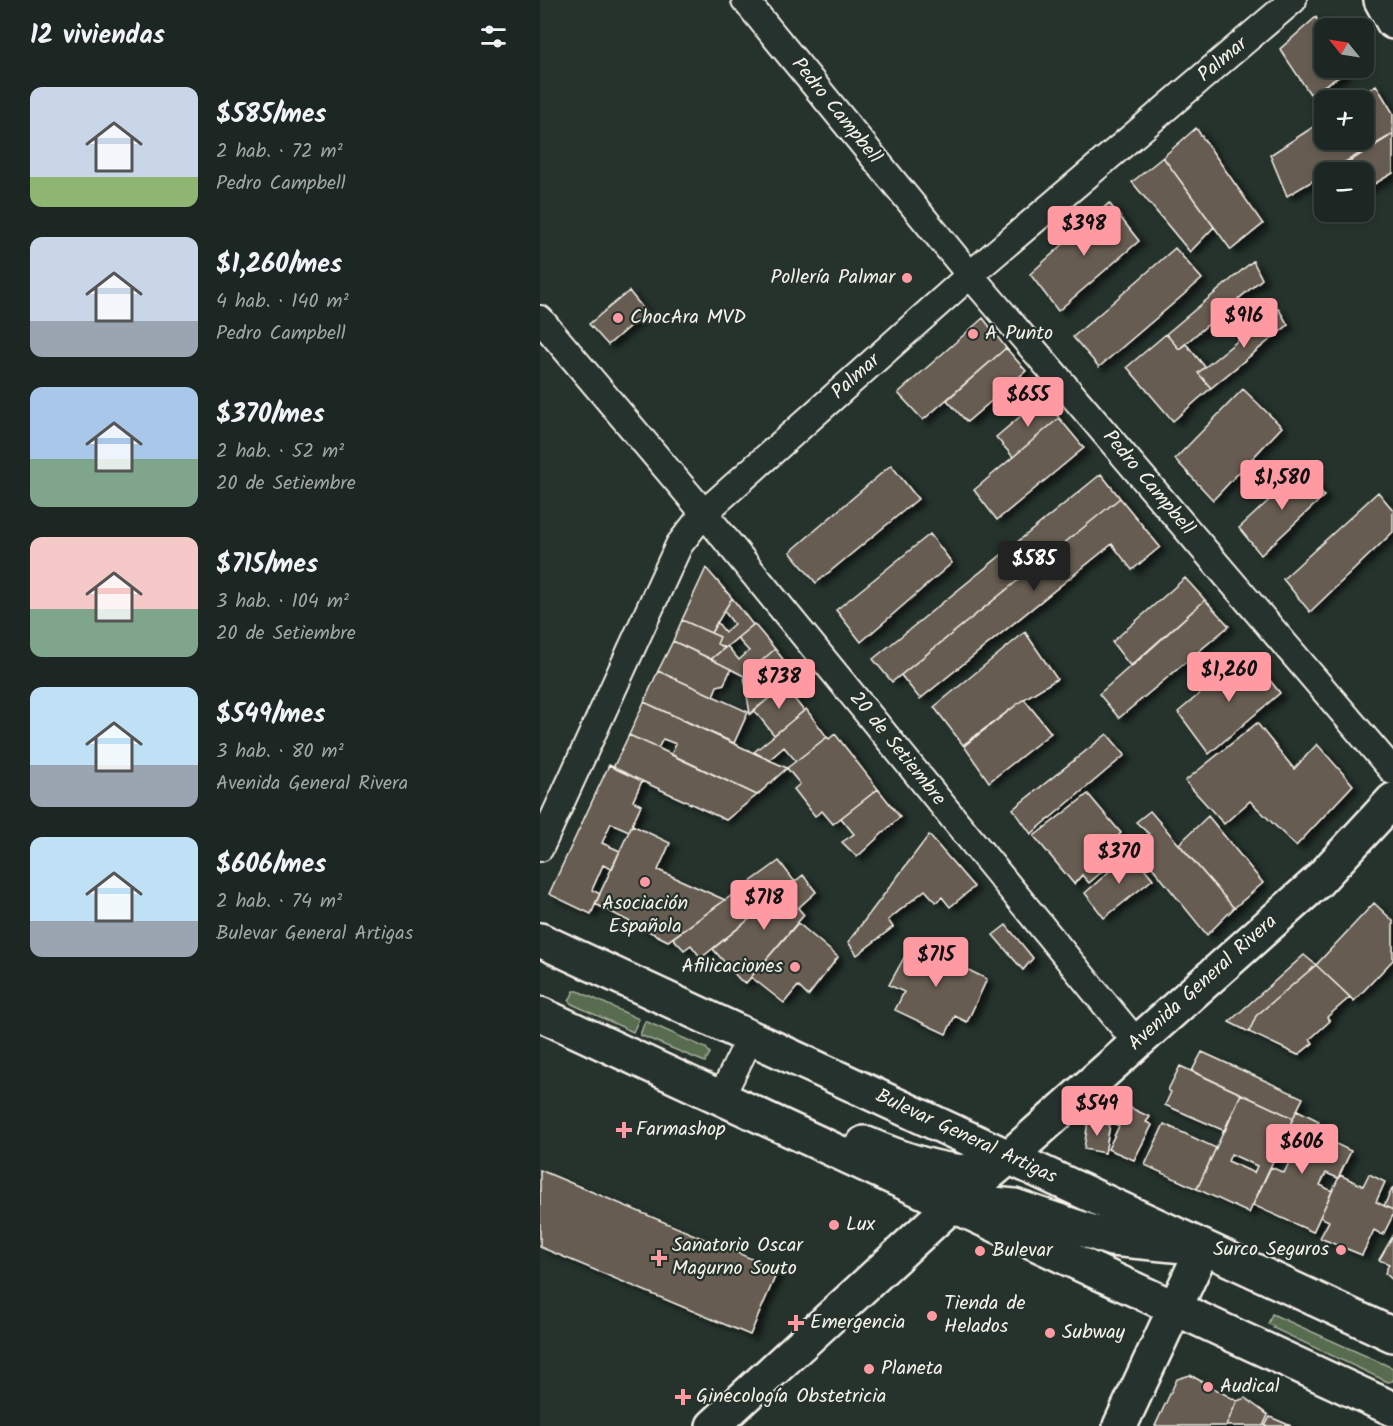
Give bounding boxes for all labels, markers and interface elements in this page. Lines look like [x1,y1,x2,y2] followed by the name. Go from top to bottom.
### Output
[30,15,165,57] text: 12 viviendas
[1314,18,1374,78] north arrow
[1314,18,1374,222] map controls
[477,20,510,53] icon: filters
[1191,29,1256,91] street label: Palmar
[783,51,889,172] street label: Pedro Campbell
[1314,90,1374,150] button: +
[216,94,327,136] text: $585/mes
[78,111,150,183] icon: home
[216,136,343,168] text: 2 hab. · 72 m²
[1314,162,1374,222] button: −
[216,168,346,200] text: Pedro Campbell
[1048,206,1120,257] pin: $398
[1062,209,1106,241] text: $398
[216,244,342,286] text: $1,260/mes
[78,261,150,333] icon: home
[770,262,896,294] place label: Pollería Palmar
[900,271,914,285] marker: Pollería Palmar
[216,286,349,318] text: 4 hab. · 140 m²
[1208,298,1280,349] pin: $916
[1225,301,1263,333] text: $916
[630,302,746,334] place label: ChocAra MVD
[611,311,625,325] marker: ChocAra MVD
[216,318,346,350] text: Pedro Campbell
[985,318,1053,350] place label: A Punto
[966,327,980,341] marker: A Punto
[824,345,889,408] street label: Palmar
[992,377,1064,428] pin: $655
[1007,380,1049,412] text: $655
[216,394,325,436] text: $370/mes
[78,411,150,483] icon: home
[1094,423,1202,543] street label: Pedro Campbell
[216,436,344,468] text: 2 hab. · 52 m²
[1233,460,1331,511] pin: $1,580
[1254,463,1310,495] text: $1,580
[216,468,356,500] text: 20 de Setiembre
[998,541,1070,592] pin: $585
[216,544,318,586] text: $715/mes
[1012,544,1056,576] text: $585
[78,561,150,633] icon: home
[216,586,349,618] text: 3 hab. · 104 m²
[216,618,356,650] text: 20 de Setiembre
[1180,652,1278,703] pin: $1,260
[1201,655,1257,687] text: $1,260
[743,659,815,710] pin: $738
[757,662,801,694] text: $738
[841,685,953,813] street label: 20 de Setiembre
[216,694,325,736] text: $549/mes
[78,711,150,783] icon: home
[216,736,344,768] text: 3 hab. · 80 m²
[216,768,408,800] text: Avenida General Rivera
[1083,834,1155,885] pin: $370
[1098,837,1140,869] text: $370
[216,844,326,886] text: $606/mes
[78,861,150,933] icon: home
[638,875,652,889] marker: Asociación Española
[728,880,800,931] pin: $718
[744,883,784,915] text: $718
[216,886,342,918] text: 2 hab. · 74 m²
[602,888,688,943] place label: Asociación Española
[1121,907,1285,1059] street label: Avenida General Rivera
[216,918,413,950] text: Bulevar General Artigas
[900,937,972,988] pin: $715
[917,940,955,972] text: $715
[681,951,783,983] place label: Afilicaciones
[788,960,802,974] marker: Afilicaciones
[870,1081,1063,1193] street label: Bulevar General Artigas
[1061,1086,1133,1137] pin: $549
[1076,1089,1118,1121] text: $549
[636,1114,726,1146] place label: Farmashop
[617,1123,631,1137] marker: Farmashop
[1266,1124,1338,1175] pin: $606
[1280,1127,1324,1159] text: $606
[846,1209,876,1241] place label: Lux
[827,1218,841,1232] marker: Lux
[672,1230,804,1285] place label: Sanatorio Oscar Magurno Souto
[1213,1234,1329,1266] place label: Surco Seguros
[992,1235,1054,1267] place label: Bulevar
[1334,1243,1348,1257] marker: Surco Seguros
[973,1244,987,1258] marker: Bulevar
[650,1249,668,1267] marker: Sanatorio Oscar Magurno Souto
[944,1288,1025,1343] place label: Tienda de Helados
[810,1307,905,1339] place label: Emergencia
[925,1309,939,1323] marker: Tienda de Helados
[787,1314,805,1332] marker: Emergencia
[1062,1317,1126,1349] place label: Subway
[1043,1326,1057,1340] marker: Subway
[881,1353,943,1385] place label: Planeta
[862,1362,876,1376] marker: Planeta
[1220,1371,1280,1403] place label: Audical
[1201,1380,1215,1394] marker: Audical
[696,1381,886,1413] place label: Ginecología Obstetricia
[674,1388,692,1406] marker: Ginecología Obstetricia

